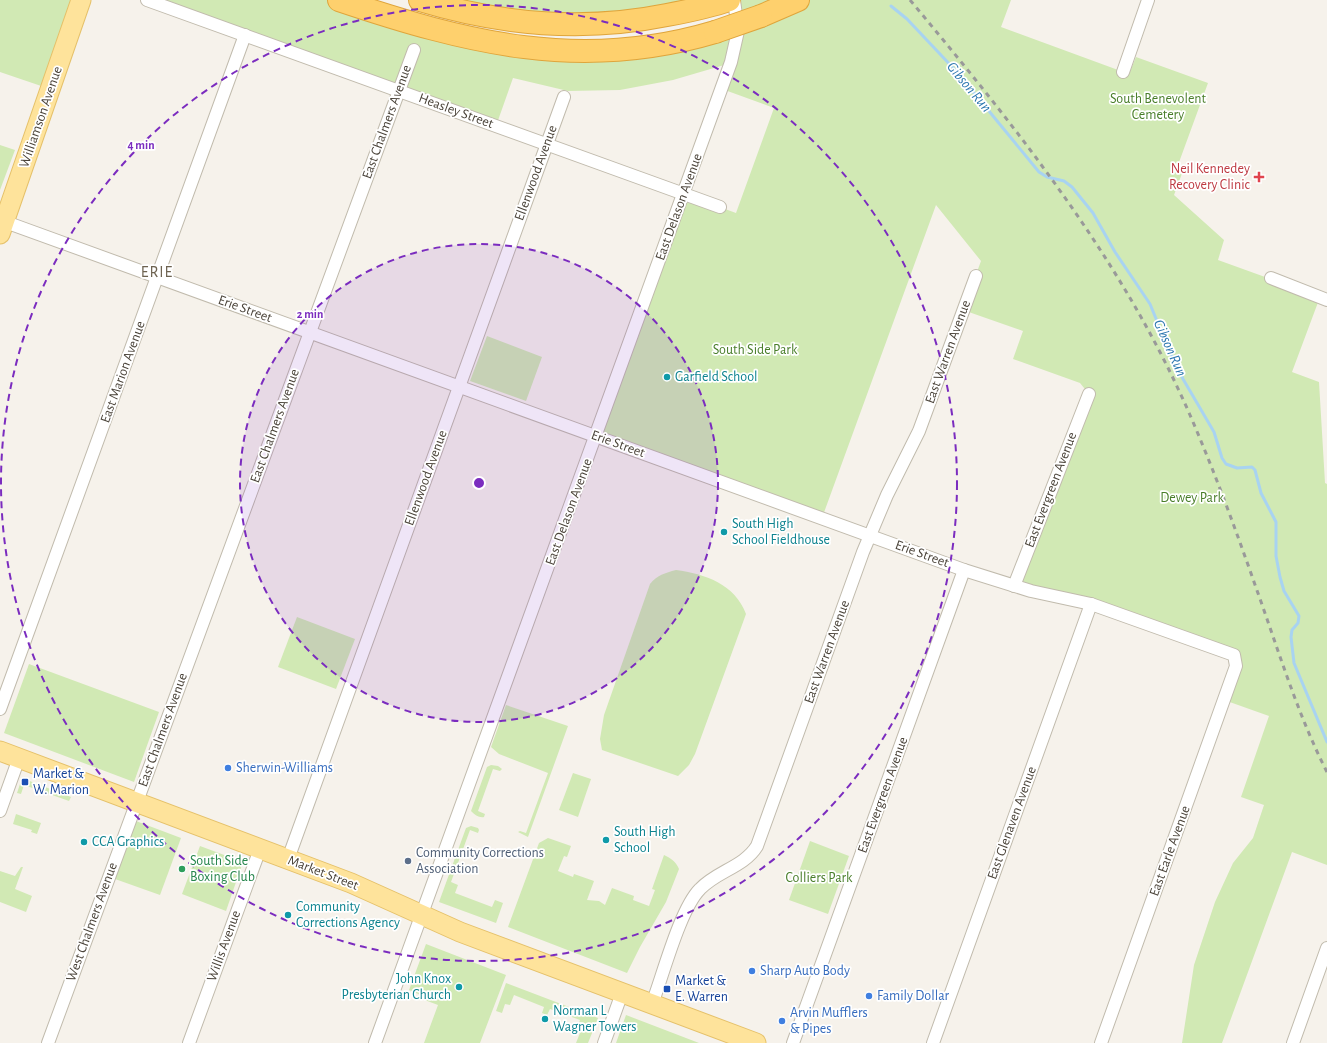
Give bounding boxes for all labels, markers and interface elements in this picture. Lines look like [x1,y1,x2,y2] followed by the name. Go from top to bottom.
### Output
[944,59,994,115] water label: Gibson Run
[360,63,414,181] street label: East Chalmers Avenue
[17,65,65,169] street label: Williamson Avenue
[417,91,496,131] street label: Heasley Street
[1110,92,1207,122] park label: South Benevolent Cemetery
[512,123,560,223] street label: Ellenwood Avenue
[127,139,155,151] text: 4 min
[653,152,705,262] street label: East Delason Avenue
[1169,162,1251,192] place label: Neil Kennedey Recovery Clinic
[1253,171,1265,183] marker: Neil Kennedey Recovery Clinic
[141,264,173,280] district label: ERIE
[216,293,274,325] street label: Erie Street
[923,298,973,406] street label: East Warren Avenue
[297,308,323,320] text: 2 min
[1151,317,1189,379] water label: Gibson Run
[98,319,148,425] street label: East Marion Avenue
[713,343,798,357] park label: South Side Park
[248,367,302,485] street label: East Chalmers Avenue
[675,370,758,384] place label: Garfield School
[662,372,672,382] marker: Garfield School
[402,428,450,528] street label: Ellenwood Avenue
[589,428,647,460] street label: Erie Street
[1023,430,1079,550] street label: East Evergreen Avenue
[543,457,595,567] street label: East Delason Avenue
[472,476,486,490] centre of rings
[1160,491,1224,505] park label: Dewey Park
[732,517,830,547] place label: South High School Fieldhouse
[719,527,729,537] marker: South High School Fieldhouse
[893,538,951,570] street label: Erie Street
[802,598,852,706] street label: East Warren Avenue
[136,671,190,789] street label: East Chalmers Avenue
[855,735,911,855] street label: East Evergreen Avenue
[236,761,333,775] place label: Sherwin-Williams
[223,763,233,773] marker: Sherwin-Williams
[985,765,1039,881] street label: East Glenaven Avenue
[33,767,89,797] place label: Market & W. Marion
[20,777,30,787] marker: Market & W. Marion
[1147,804,1193,898] street label: East Earle Avenue
[614,825,675,855] place label: South High School
[92,835,164,849] place label: CCA Graphics
[601,835,611,845] marker: South High School
[79,837,89,847] marker: CCA Graphics
[416,846,544,876] place label: Community Corrections Association
[286,853,361,893] street label: Market Street
[190,854,255,884] place label: South Side Boxing Club
[403,856,413,866] marker: Community Corrections Association
[64,861,120,983] street label: West Chalmers Avenue
[177,864,187,874] marker: South Side Boxing Club
[786,871,853,885] park label: Colliers Park
[296,900,400,930] place label: Community Corrections Agency
[205,909,243,983] street label: Willis Avenue
[283,910,293,920] marker: Community Corrections Agency
[760,964,850,978] place label: Sharp Auto Body
[747,966,757,976] marker: Sharp Auto Body
[342,972,451,1002] place label: John Knox Presbyterian Church
[675,974,728,1004] place label: Market & E. Warren
[454,982,464,992] marker: John Knox Presbyterian Church
[662,984,672,994] marker: Market & E. Warren
[877,989,949,1003] place label: Family Dollar
[864,991,874,1001] marker: Family Dollar
[553,1004,637,1034] place label: Norman L Wagner Towers
[790,1006,868,1036] place label: Arvin Mufflers & Pipes
[540,1014,550,1024] marker: Norman L Wagner Towers
[777,1016,787,1026] marker: Arvin Mufflers & Pipes

